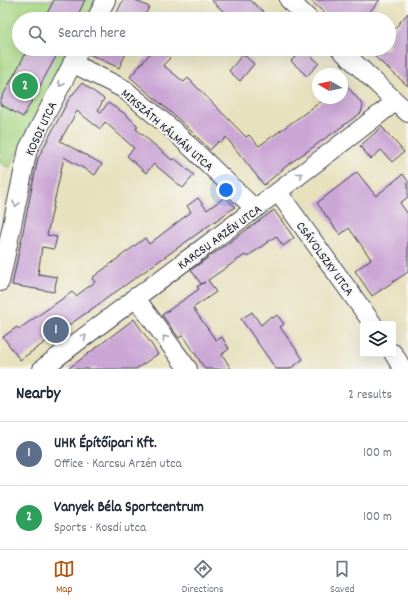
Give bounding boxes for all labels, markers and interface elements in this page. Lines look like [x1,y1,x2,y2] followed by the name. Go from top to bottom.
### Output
[12,12,396,56] search box
[26,23,48,45] icon: search
[58,23,126,45] text: Search here
[312,68,348,104] north arrow
[12,71,38,101] pin: 2
[59,79,66,87] one-way arrow
[116,85,217,177] street label: MIKSZÁTH KÁLMÁN UTCA
[21,99,63,159] street label: KOSDI UTCA
[296,173,303,180] one-way arrow
[216,180,236,200] your location
[13,201,21,207] one-way arrow
[174,201,267,275] street label: KARCSU ARZÉN UTCA
[290,218,358,301] street label: CSÁVOLSZKY UTCA
[43,315,69,345] pin: 1
[360,321,396,357] map controls
[360,321,396,357] button: layers
[80,334,87,341] one-way arrow
[163,335,170,342] one-way arrow
[16,383,60,407] text: Nearby
[348,386,392,405] text: 2 results
[54,433,157,455] text: UHK Építőipari Kft.
[28,444,30,463] text: 1
[363,444,392,463] text: 100 m
[54,455,182,474] text: Office · Karcsu Arzén utca
[54,497,204,519] text: Vanyek Béla Sportcentrum
[26,508,32,527] text: 2
[363,508,392,527] text: 100 m
[54,519,146,538] text: Sports · Kosdi utca
[53,558,75,598] tab: Map
[182,558,224,598] tab: Directions
[330,558,355,598] tab: Saved

